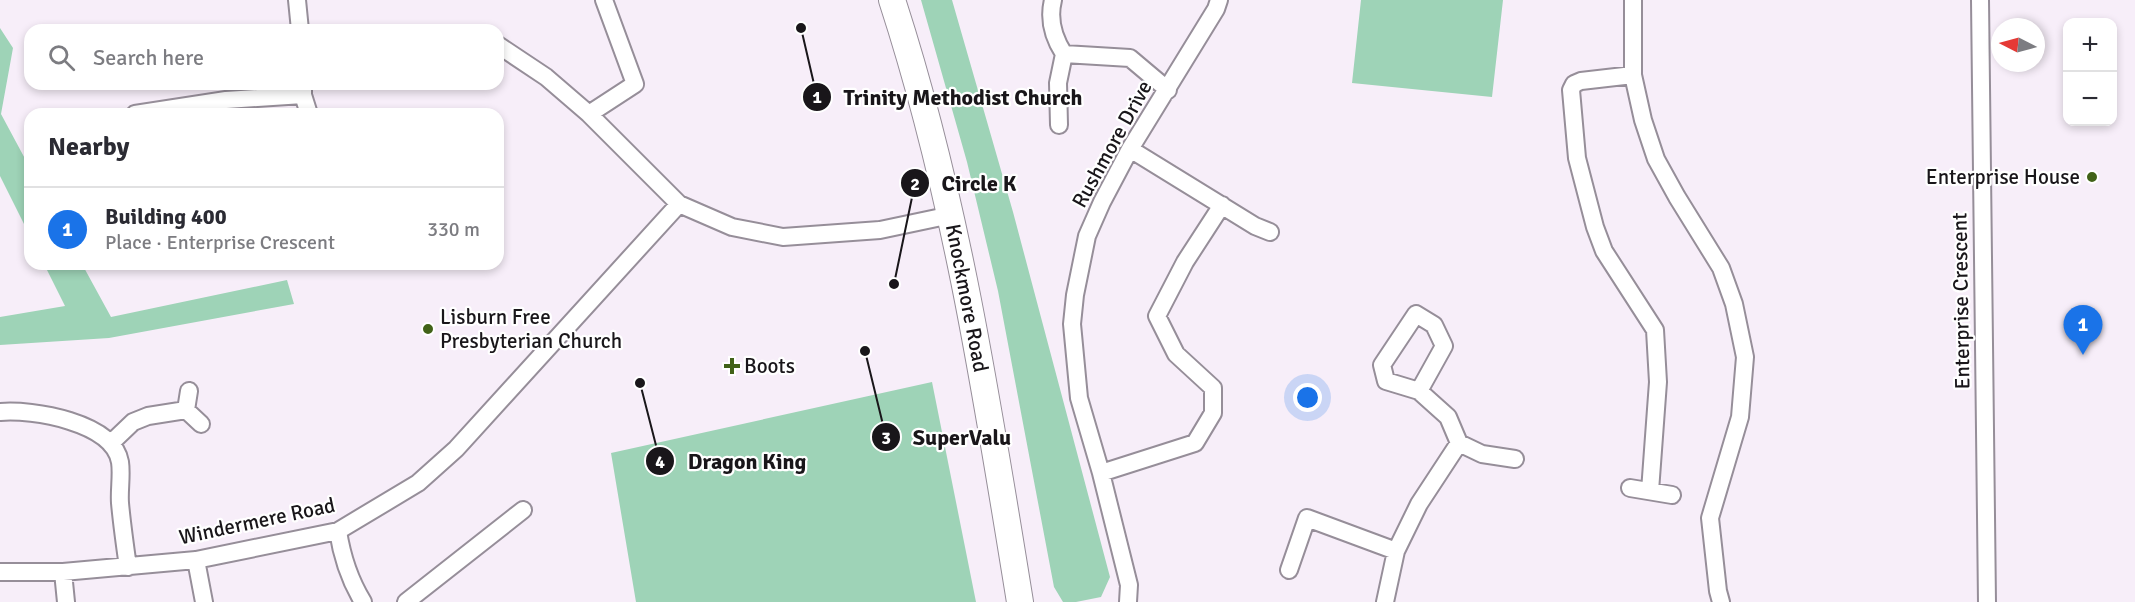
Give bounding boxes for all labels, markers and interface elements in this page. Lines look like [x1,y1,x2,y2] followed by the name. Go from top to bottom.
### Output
[1991,18,2045,72] north arrow
[2063,18,2117,126] map controls
[2063,18,2117,72] button: +
[24,24,504,90] search box
[45,41,78,74] icon: search
[93,44,204,71] text: Search here
[2063,72,2117,126] button: −
[1066,76,1158,212] street label: Rushmore Drive
[802,77,1095,117] callout: Trinity Methodist Church
[843,84,1083,111] text: Trinity Methodist Church
[812,86,822,108] text: 1
[48,131,129,163] text: Nearby
[900,163,1029,203] callout: Circle K
[1926,164,2080,190] place label: Enterprise House
[942,170,1017,197] text: Circle K
[2085,170,2099,184] marker: Enterprise House
[910,173,920,195] text: 2
[105,203,227,230] text: Building 400
[1946,212,1976,390] street label: Enterprise Crescent
[62,217,73,242] text: 1
[427,217,480,242] text: 330 m
[940,222,994,374] street label: Knockmore Road
[105,230,335,255] text: Place · Enterprise Crescent
[440,304,622,354] place label: Lisburn Free Presbyterian Church
[2064,306,2102,355] pin: 1
[421,322,435,336] marker: Lisburn Free Presbyterian Church
[744,353,795,379] place label: Boots
[725,359,739,373] marker: Boots
[1293,383,1322,412] your location
[871,417,1023,457] callout: SuperValu
[913,424,1011,451] text: SuperValu
[881,427,891,449] text: 3
[645,441,818,481] callout: Dragon King
[688,448,807,475] text: Dragon King
[655,451,665,473] text: 4
[177,492,337,550] street label: Windermere Road

